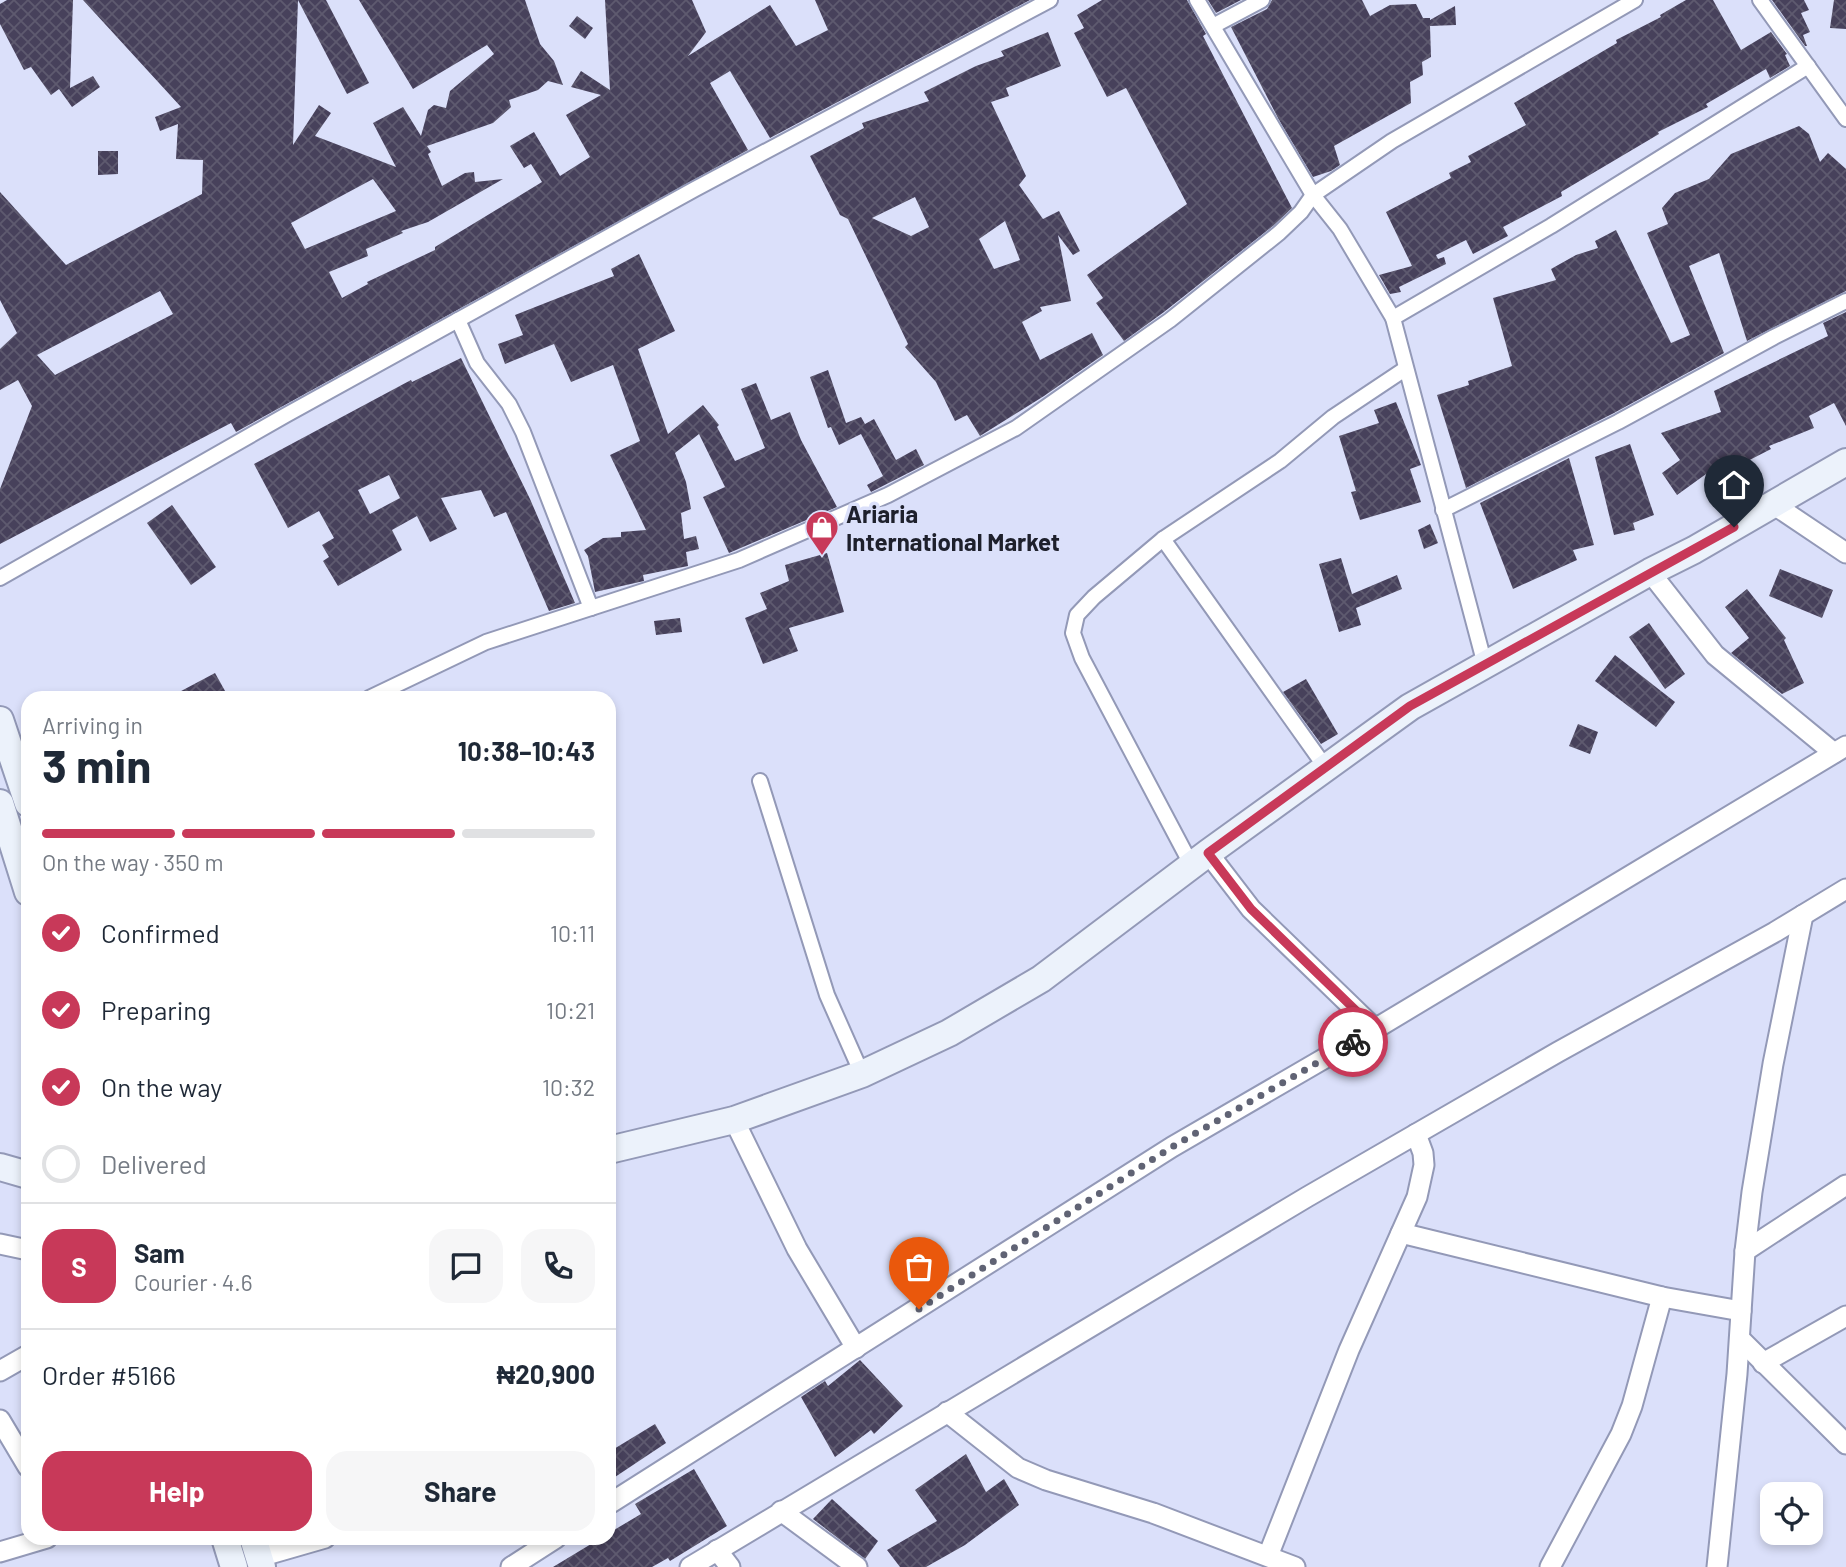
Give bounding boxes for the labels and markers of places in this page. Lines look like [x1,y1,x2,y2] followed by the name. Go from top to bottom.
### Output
[1704,455,1764,527] pin
[846,499,1060,556] place label: Ariaria International Market
[803,508,841,557] shop icon: Ariaria International Market
[889,1237,949,1309] pin

